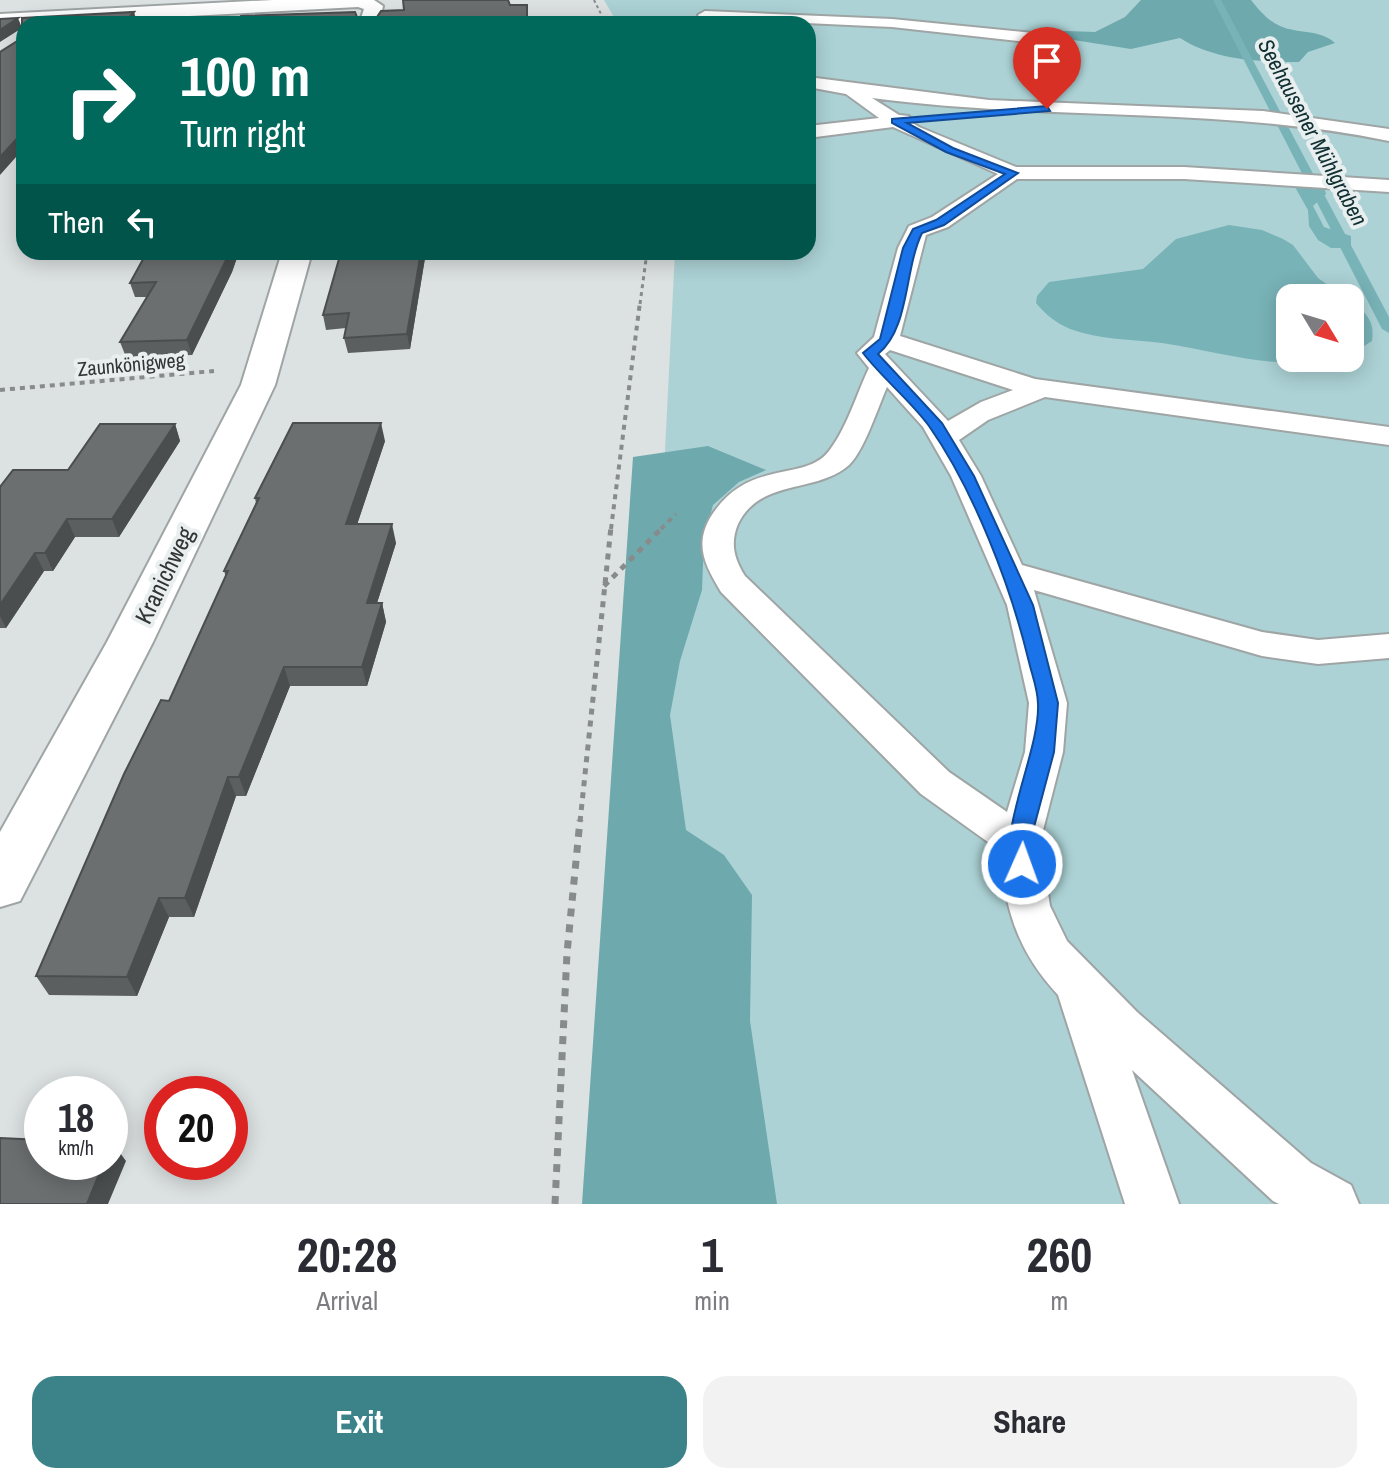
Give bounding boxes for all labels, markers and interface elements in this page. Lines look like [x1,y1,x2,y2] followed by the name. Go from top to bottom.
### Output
[1013,27,1081,109] pin
[1251,33,1375,231] water label: Seehausener Mühlgraben
[180,38,310,113] text: 100 m
[1025,39,1069,83] icon: arrive
[48,48,152,152] icon: right
[180,110,305,158] text: Turn right
[120,200,164,244] icon: left
[48,202,104,242] text: Then
[1276,284,1364,372] north arrow
[1276,284,1364,372] map controls
[76,346,186,382] street label: Zaunkönigweg
[127,521,201,629] street label: Kranichweg
[980,822,1064,906] position arrow
[144,1076,248,1180] speed limit sign: 20
[58,1091,94,1144] text: 18
[58,1134,94,1161] text: km/h
[297,1222,397,1287] text: 20:28
[701,1222,723,1287] text: 1
[1027,1222,1092,1287] text: 260
[316,1283,378,1318] text: Arrival
[694,1283,730,1318] text: min
[1051,1283,1068,1318] text: m
[32,1376,687,1468] button: Exit
[703,1376,1357,1468] button: Share

